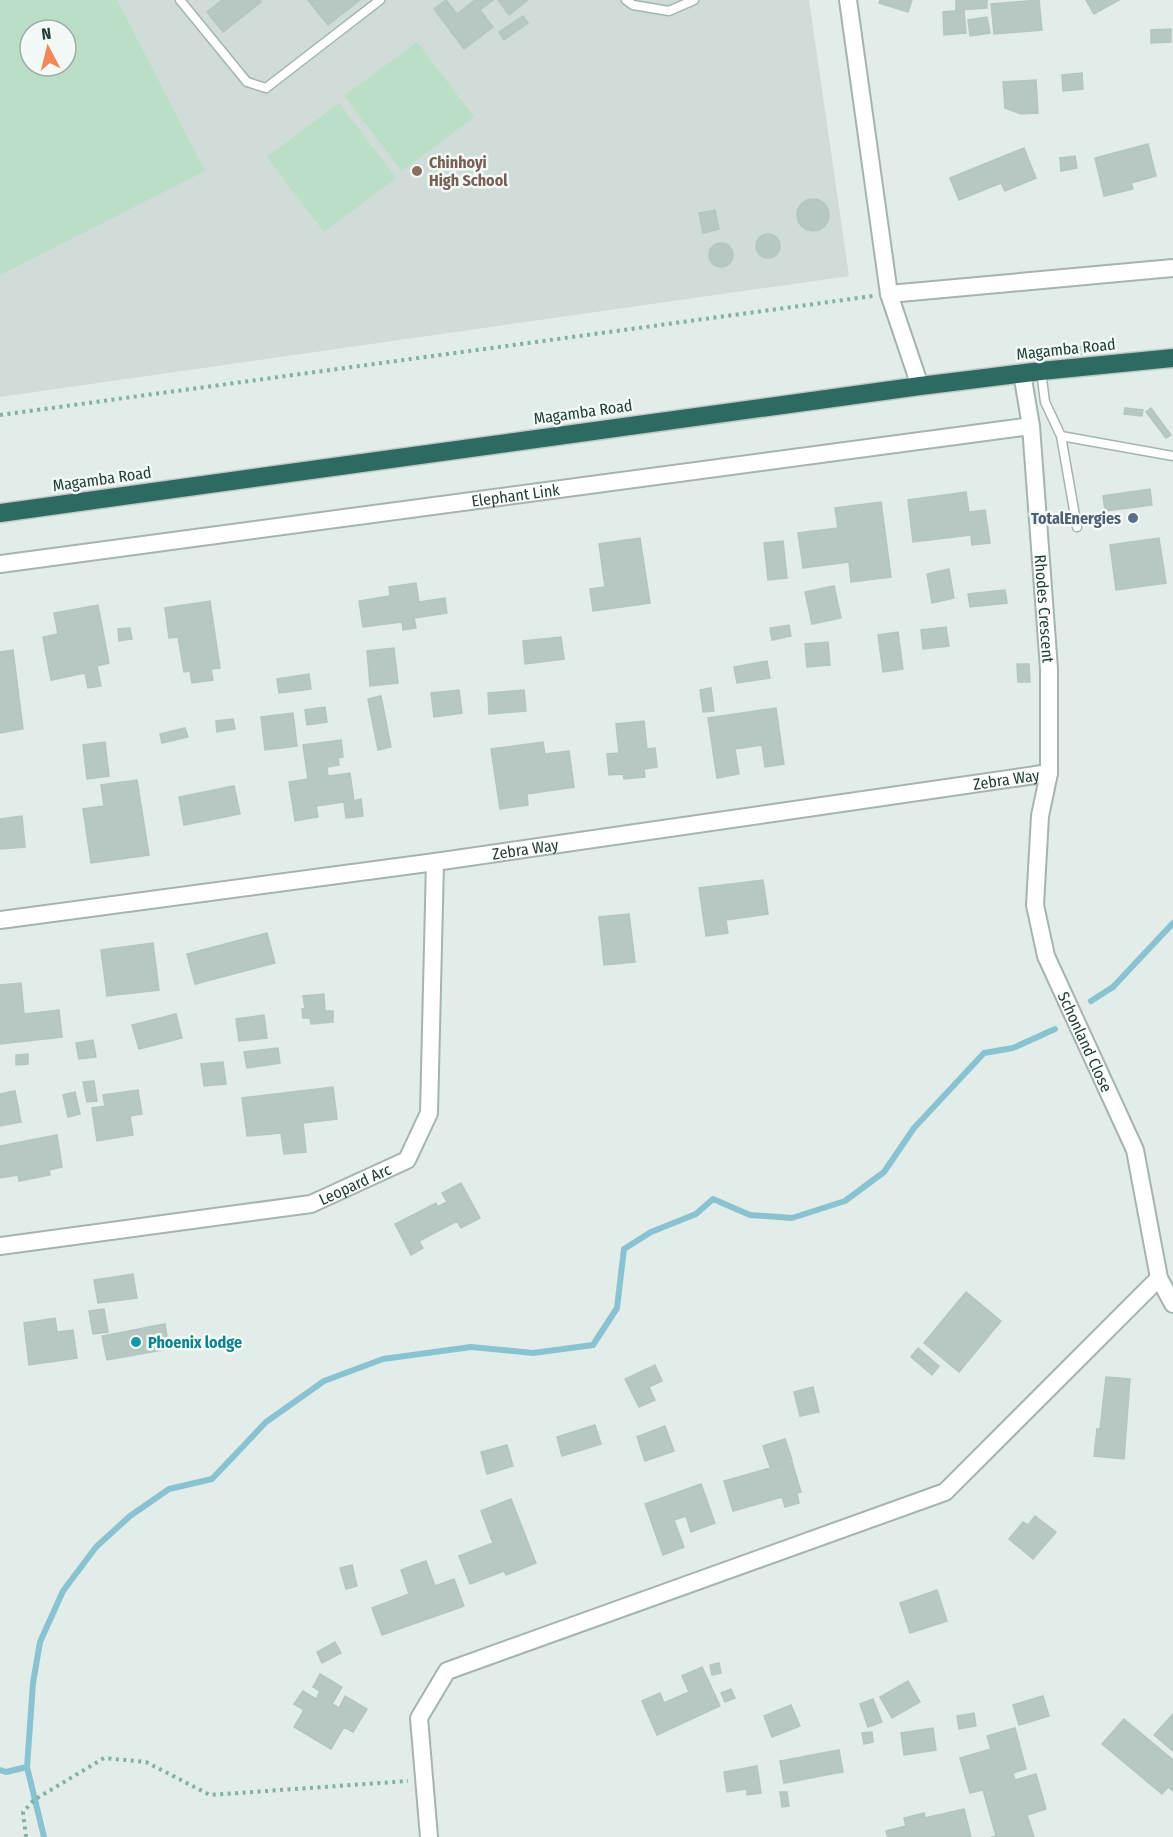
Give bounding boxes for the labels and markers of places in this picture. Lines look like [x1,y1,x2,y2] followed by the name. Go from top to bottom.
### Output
[429,153,508,190] place label: Chinhoyi High School
[410,164,424,178] marker: Chinhoyi High School
[1031,509,1121,528] place label: TotalEnergies
[1126,511,1140,525] marker: TotalEnergies
[148,1333,242,1352] place label: Phoenix lodge
[129,1335,143,1349] marker: Phoenix lodge

